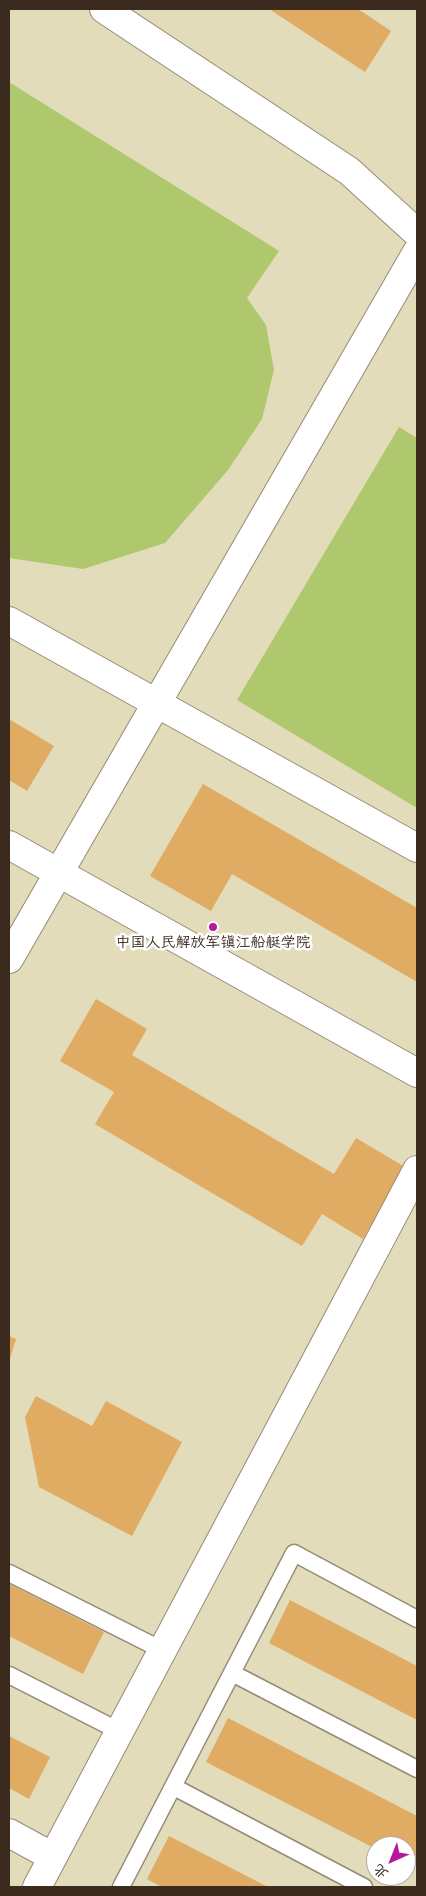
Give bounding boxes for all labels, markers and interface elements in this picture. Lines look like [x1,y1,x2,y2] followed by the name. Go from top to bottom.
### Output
[207,921,219,933] marker: 中国人民解放军镇江船艇学院
[116,935,310,953] place label: 中国人民解放军镇江船艇学院
[366,1836,416,1886] north arrow
[369,1859,393,1883] text: 北

